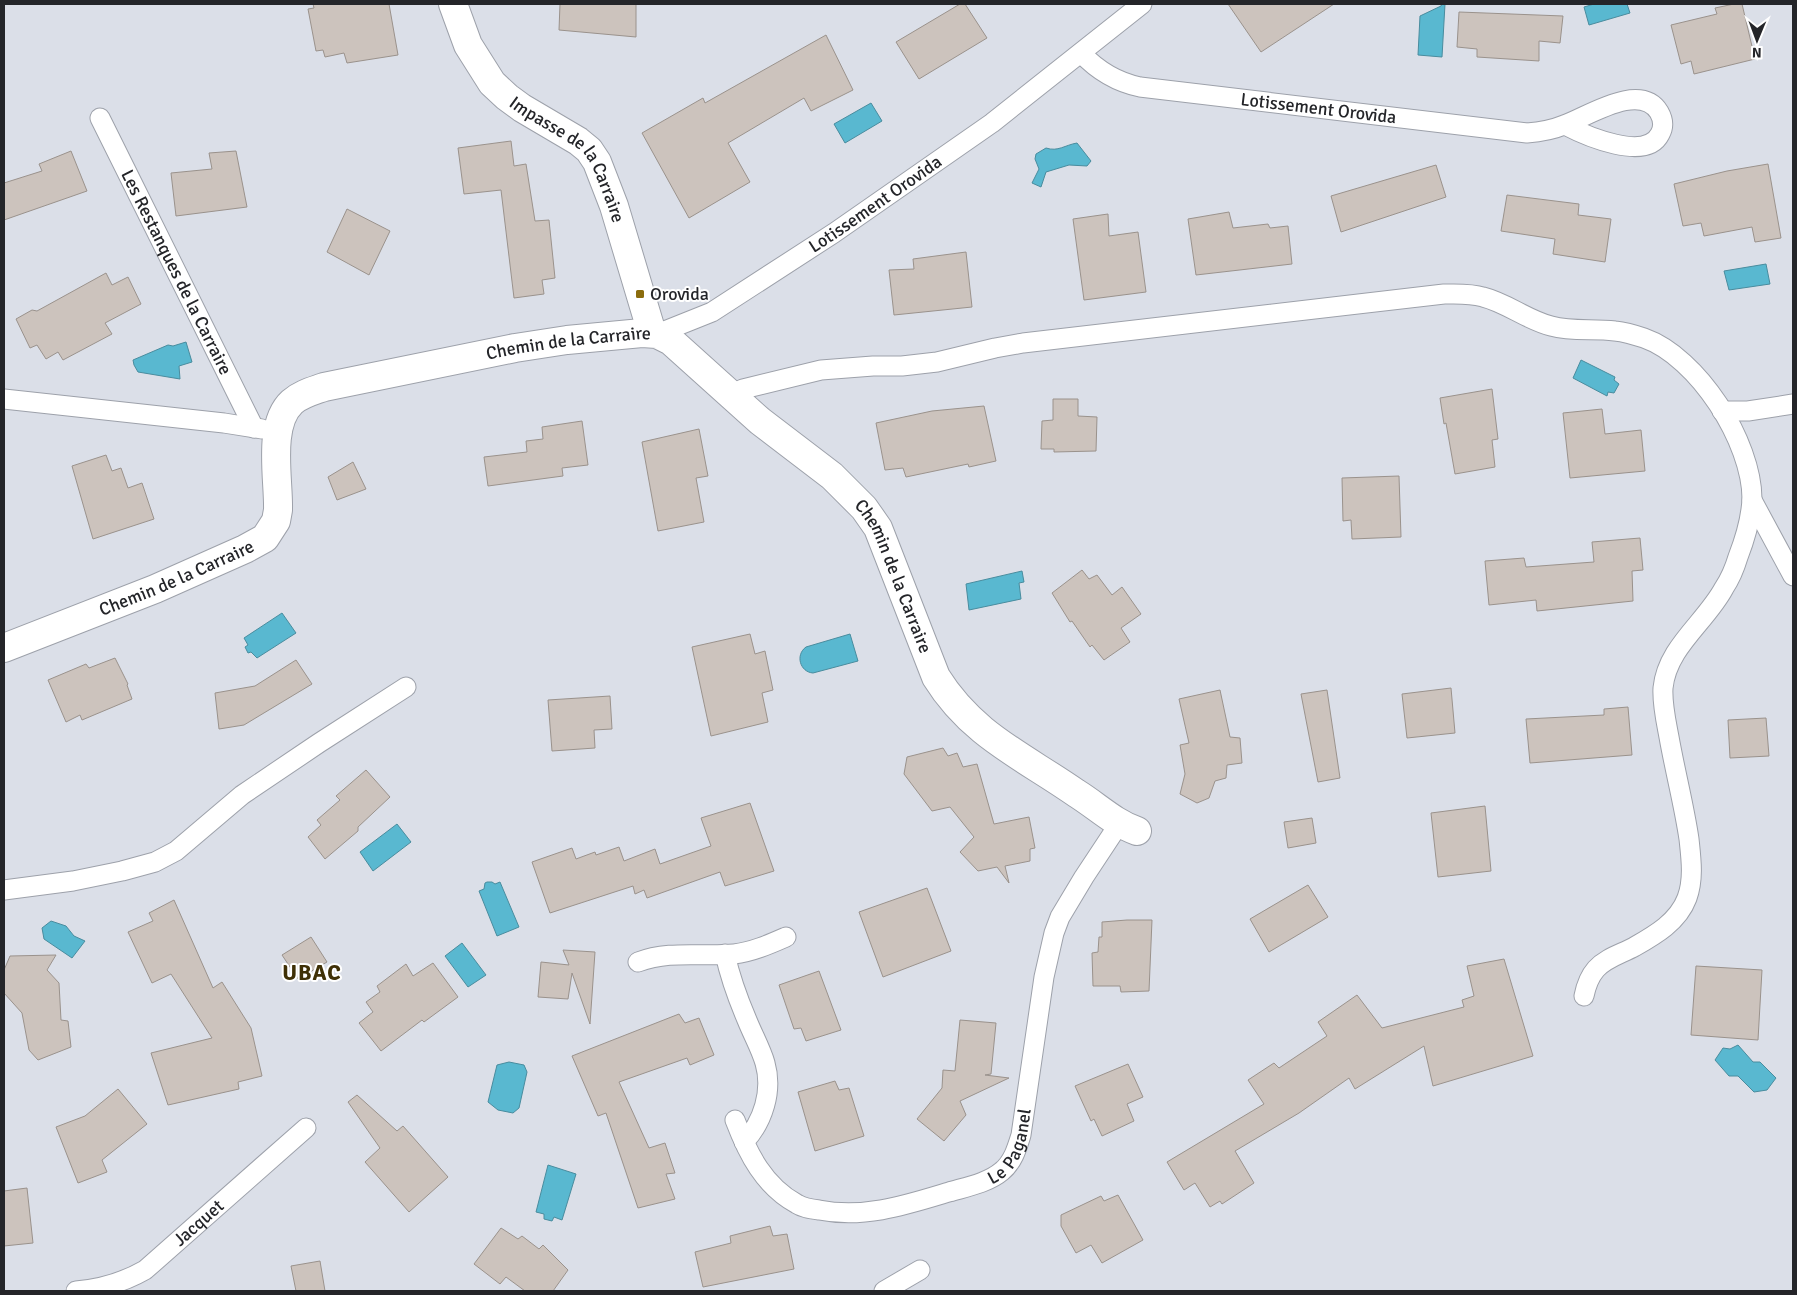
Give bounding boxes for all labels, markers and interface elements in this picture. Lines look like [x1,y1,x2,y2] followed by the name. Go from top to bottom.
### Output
[1732,15,1782,65] north arrow
[1752,44,1762,61] text: N
[1239,88,1398,128] street label: Lotissement Orovida
[505,91,629,225] street label: Impasse de la Carraire
[805,150,946,257] street label: Lotissement Orovida
[116,166,237,378] street label: Les Restanques de la Carraire
[650,283,709,305] place label: Orovida
[634,288,646,300] marker: Orovida
[484,322,652,365] street label: Chemin de la Carraire
[850,494,937,656] street label: Chemin de la Carraire
[96,535,258,621] street label: Chemin de la Carraire
[282,959,342,986] district label: UBAC
[984,1107,1036,1189] street label: Le Paganel
[169,1195,228,1251] street label: Jacquet

